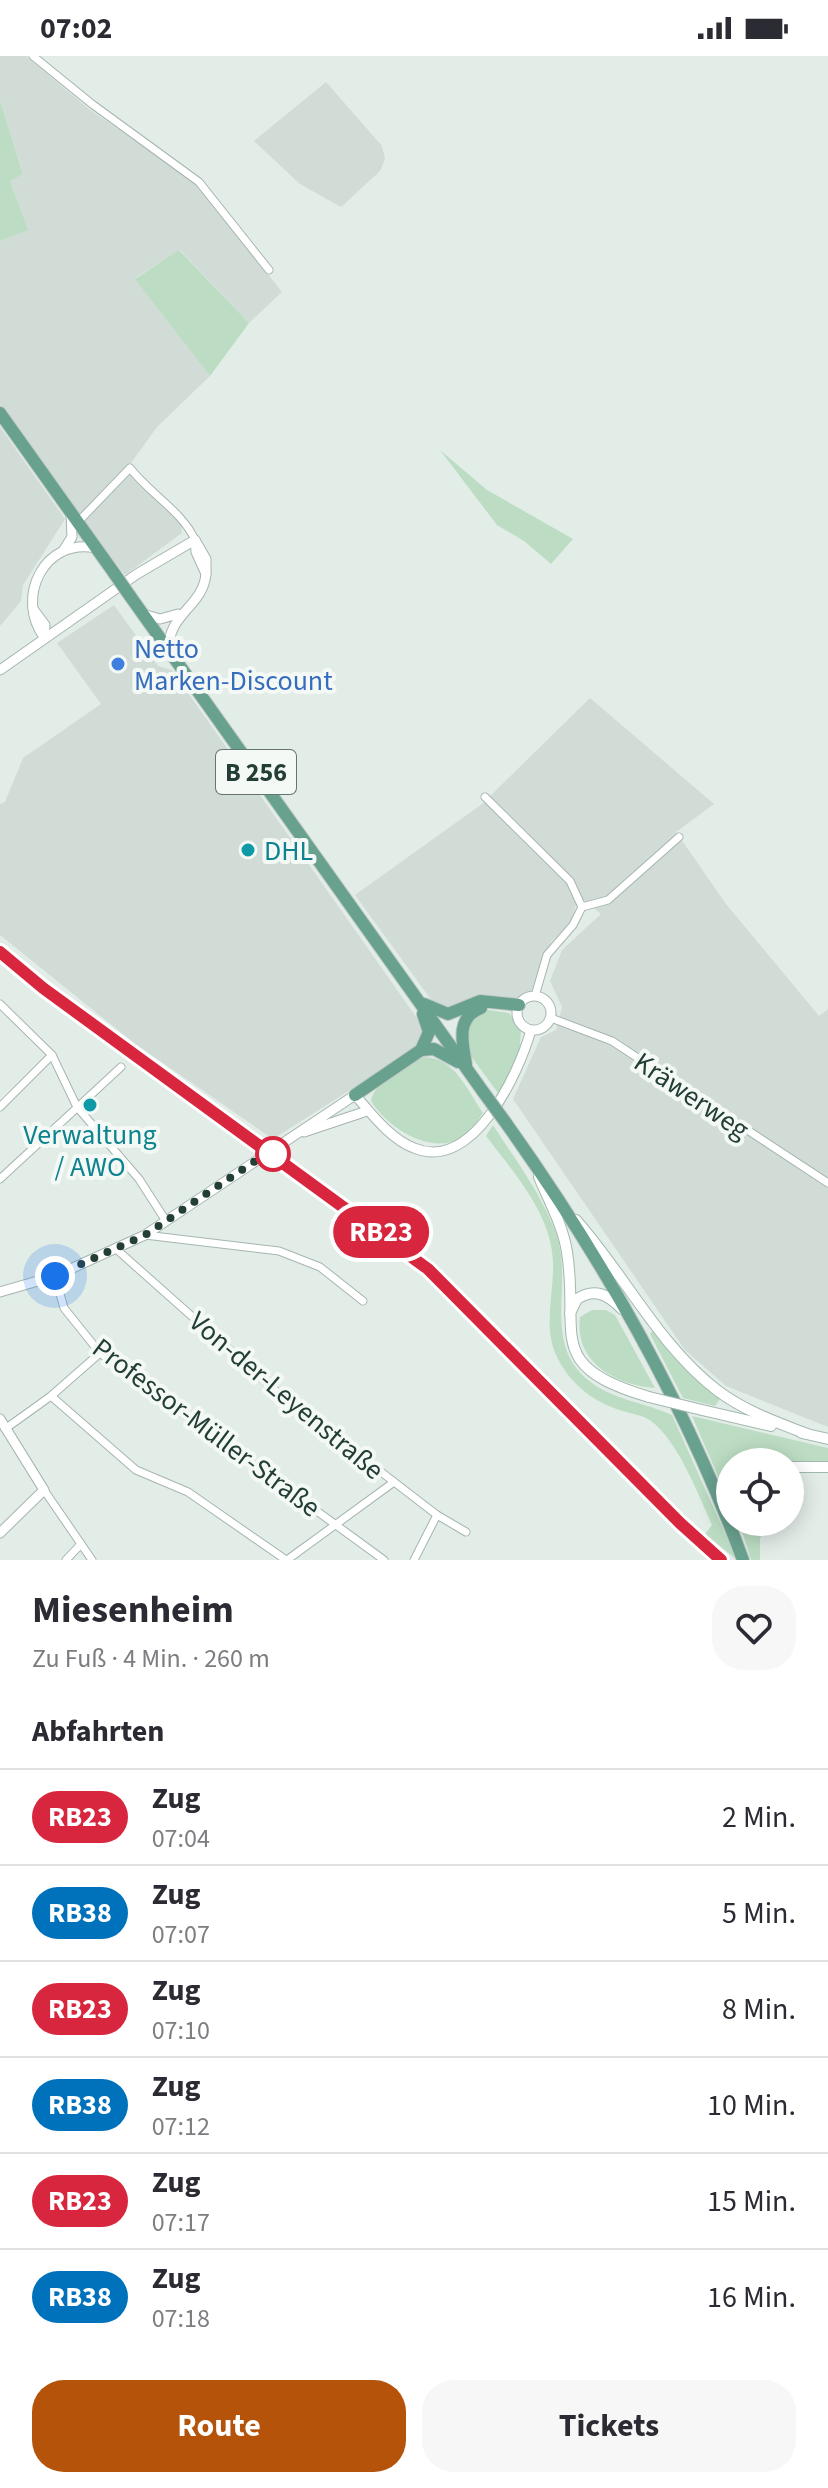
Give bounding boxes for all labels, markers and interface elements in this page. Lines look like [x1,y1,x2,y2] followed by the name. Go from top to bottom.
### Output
[40,7,112,50] text: 07:02
[134,629,333,701] place label: Netto Marken-Discount
[109,655,127,673] marker: Netto Marken-Discount
[216,750,296,794] road number: B 256
[264,831,313,871] place label: DHL
[239,841,257,859] marker: DHL
[626,1043,757,1149] street label: Kräwerweg
[81,1096,99,1114] marker: Verwaltung / AWO
[23,1115,157,1187] place label: Verwaltung / AWO
[256,1137,290,1171] unlabelled marker
[325,1206,437,1258] line badge: RB23
[349,1212,413,1252] text: RB23
[35,1256,75,1296] your location
[180,1302,393,1489] street label: Von-der-Leyenstraße
[84,1329,329,1527] street label: Professor-Müller-Straße
[716,1448,804,1536] map controls
[716,1448,804,1536] button: locate
[32,1583,234,1637] text: Miesenheim
[712,1586,796,1670] button: heart
[32,1640,270,1677] text: Zu Fuß · 4 Min. · 260 m
[32,1710,164,1753] text: Abfahrten
[152,1777,201,1820] text: Zug
[722,1796,796,1839] text: 2 Min.
[48,1797,112,1837] text: RB23
[152,1820,210,1857] text: 07:04
[152,1873,201,1916] text: Zug
[722,1892,796,1935] text: 5 Min.
[48,1893,112,1933] text: RB38
[152,1916,210,1953] text: 07:07
[152,1969,201,2012] text: Zug
[722,1988,796,2031] text: 8 Min.
[48,1989,112,2029] text: RB23
[152,2012,210,2049] text: 07:10
[152,2065,201,2108] text: Zug
[707,2084,796,2127] text: 10 Min.
[48,2085,112,2125] text: RB38
[152,2108,210,2145] text: 07:12
[152,2161,201,2204] text: Zug
[707,2180,796,2223] text: 15 Min.
[48,2181,112,2221] text: RB23
[152,2204,210,2241] text: 07:17
[152,2257,201,2300] text: Zug
[707,2276,796,2319] text: 16 Min.
[48,2277,112,2317] text: RB38
[152,2300,210,2337] text: 07:18
[32,2380,406,2472] button: Route
[422,2380,796,2472] button: Tickets

